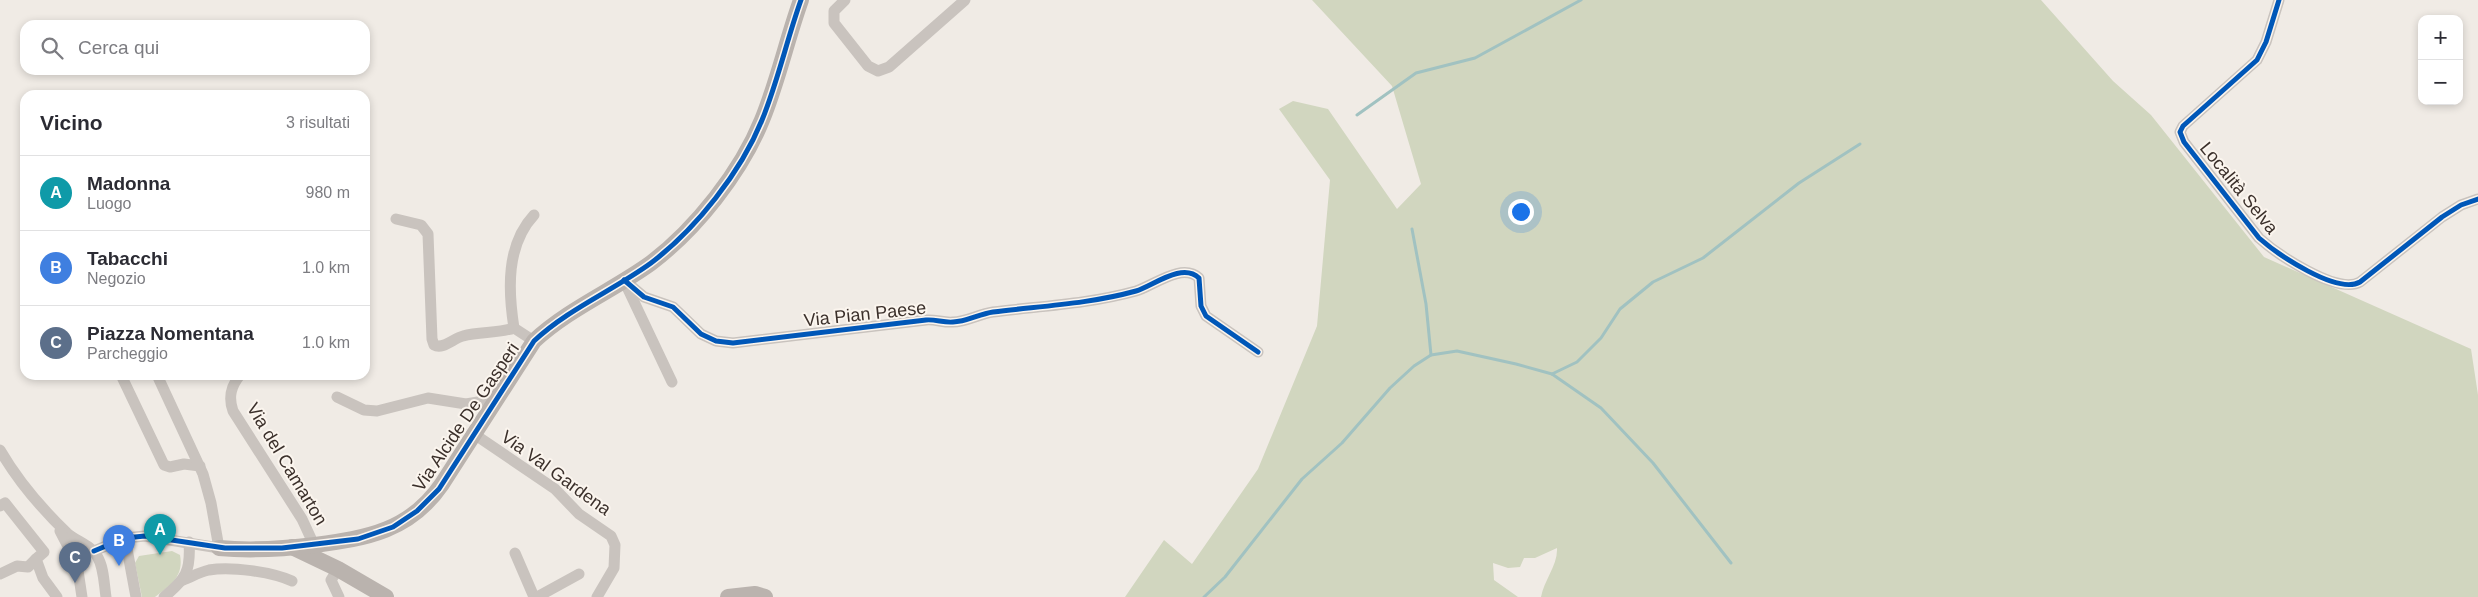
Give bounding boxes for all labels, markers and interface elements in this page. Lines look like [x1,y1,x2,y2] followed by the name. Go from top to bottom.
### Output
[2418,15,2463,105] map controls
[2418,15,2463,60] button: +
[20,20,370,75] search box
[38,34,66,62] icon: search
[78,37,159,58] text: Cerca qui
[2418,60,2463,105] button: −
[40,111,103,134] text: Vicino
[286,114,350,131] text: 3 risultati
[2196,138,2283,239] street label: Località Selva
[87,173,170,194] text: Madonna
[50,184,62,201] text: A
[306,184,350,201] text: 980 m
[87,195,132,212] text: Luogo
[1508,199,1534,225] your location
[87,248,168,269] text: Tabacchi
[50,259,62,276] text: B
[302,259,350,276] text: 1.0 km
[87,270,146,287] text: Negozio
[803,298,927,330] street label: Via Pian Paese
[87,323,254,344] text: Piazza Nomentana
[50,334,62,351] text: C
[302,334,350,351] text: 1.0 km
[409,339,523,495] street label: Via Alcide De Gasperi
[87,345,168,362] text: Parcheggio
[243,399,331,529] street label: Via del Camarton
[497,427,615,520] street label: Via Val Gardena
[144,514,176,555] pin: A
[103,525,135,566] pin: B
[59,542,91,583] pin: C

